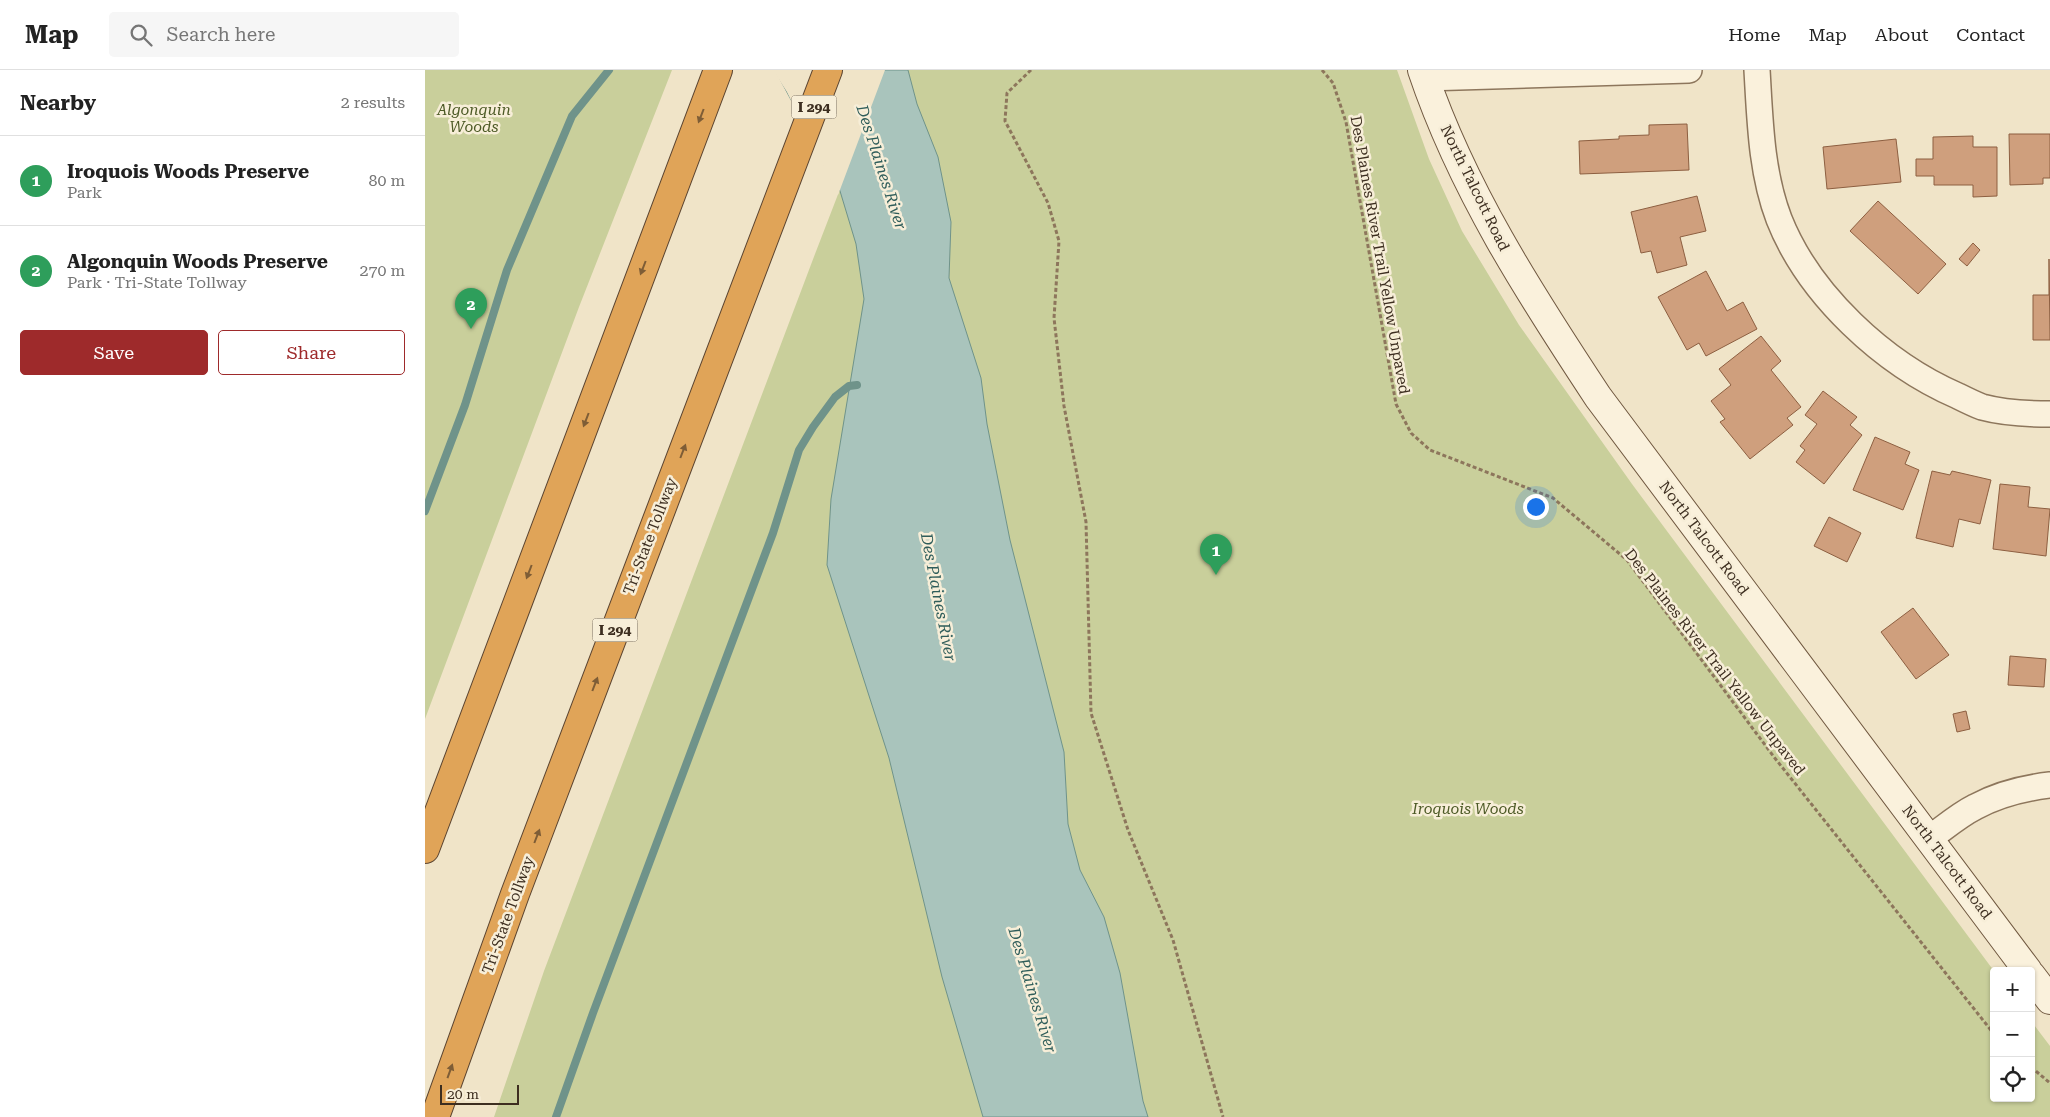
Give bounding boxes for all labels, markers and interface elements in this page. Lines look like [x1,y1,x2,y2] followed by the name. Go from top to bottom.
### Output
[109,12,459,57] search box
[25,21,79,49] text: Map
[127,21,155,49] icon: search
[167,23,275,46] text: Search here
[1728,24,1780,45] text: Home
[1808,24,1847,45] text: Map
[1875,24,1928,45] text: About
[1956,24,2025,45] text: Contact
[20,91,96,115] text: Nearby
[341,93,405,112] text: 2 results
[791,96,837,118] road number: I 294
[436,101,511,136] park label: Algonquin Woods
[852,101,911,232] water label: Des Plaines River
[697,108,704,123] one-way arrow
[1347,114,1413,396] street label: Des Plaines River Trail Yellow Unpaved
[1437,122,1513,254] street label: North Talcott Road
[67,160,309,183] text: Iroquois Woods Preserve
[32,171,40,190] text: 1
[368,171,405,190] text: 80 m
[67,183,102,202] text: Park
[67,250,328,273] text: Algonquin Woods Preserve
[639,260,646,275] one-way arrow
[32,261,40,280] text: 2
[359,261,405,280] text: 270 m
[67,273,247,292] text: Park · Tri-State Tollway
[455,288,487,329] pin: 2
[20,330,208,375] button: Save
[218,330,405,375] button: Share
[582,412,589,427] one-way arrow
[680,443,687,458] one-way arrow
[619,475,681,597] street label: Tri-State Tollway
[1655,477,1753,599] street label: North Talcott Road
[1523,494,1549,520] your location
[917,530,960,663] water label: Des Plaines River
[1200,534,1232,575] pin: 1
[1621,545,1809,779] street label: Des Plaines River Trail Yellow Unpaved
[525,565,533,580] one-way arrow
[593,618,637,642] road number: I 294
[592,677,599,692] one-way arrow
[1411,800,1524,818] park label: Iroquois Woods
[1898,801,1996,923] street label: North Talcott Road
[534,829,541,844] one-way arrow
[478,854,538,976] street label: Tri-State Tollway
[1004,924,1061,1055] water label: Des Plaines River
[1990,967,2035,1102] map controls
[1990,967,2035,1012] button: +
[1990,1012,2035,1057] button: −
[1990,1057,2035,1102] button: locate
[446,1063,454,1078] one-way arrow
[440,1082,519,1105] scale bar
[447,1086,479,1102] text: 20 m

